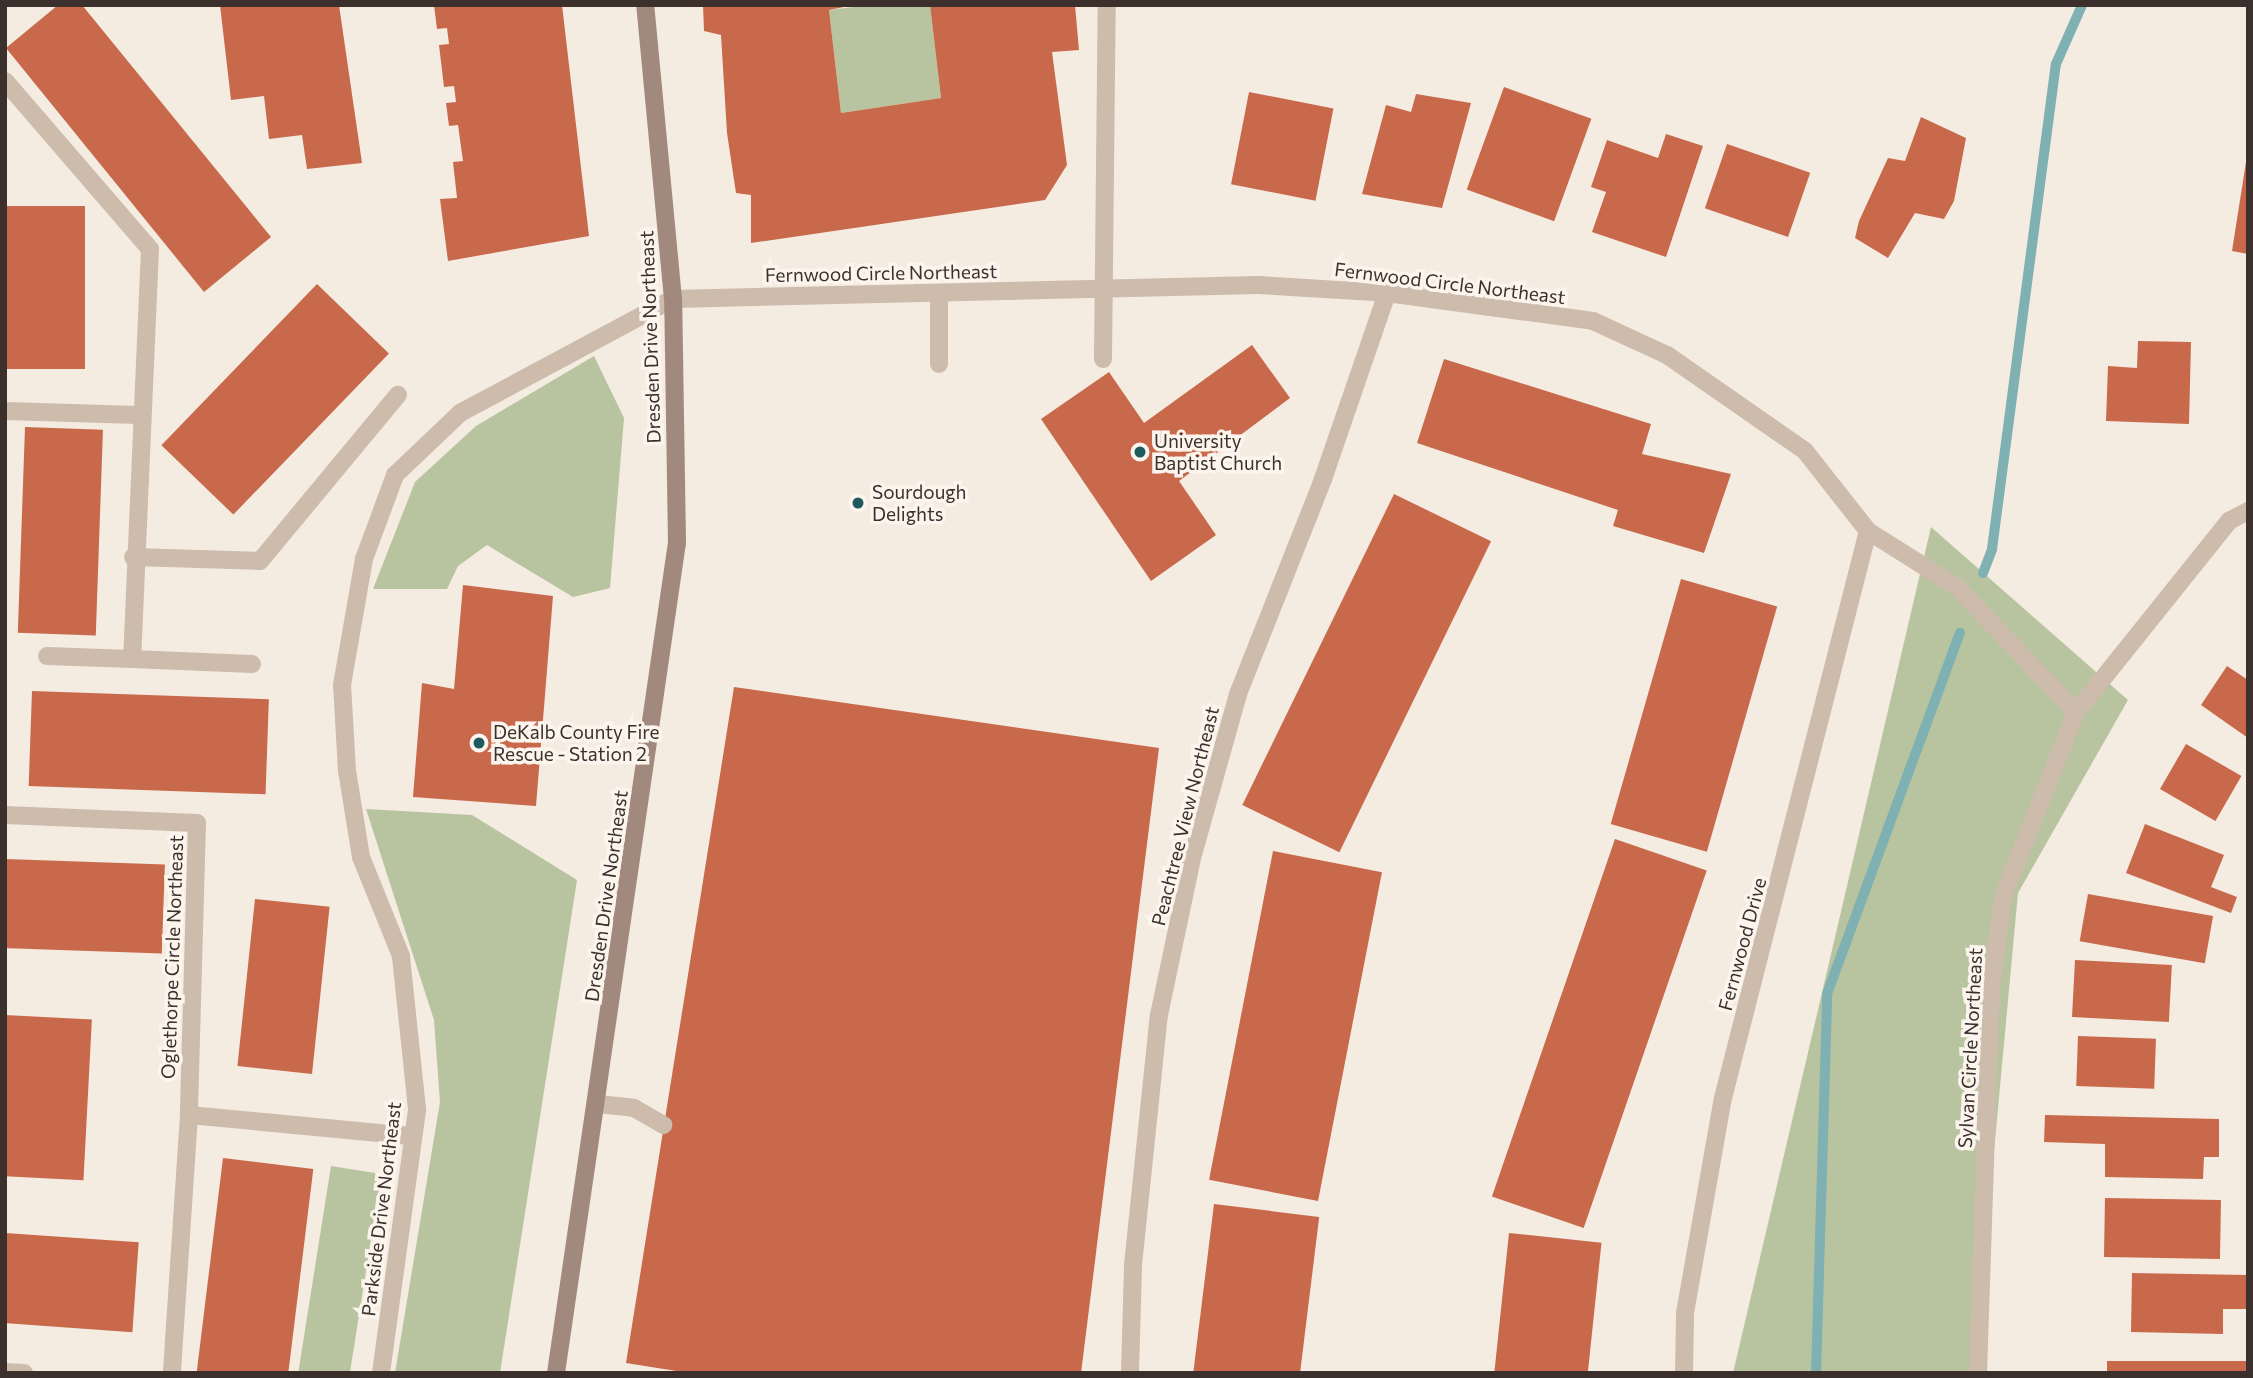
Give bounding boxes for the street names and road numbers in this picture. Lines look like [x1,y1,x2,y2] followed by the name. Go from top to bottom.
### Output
[635,230,665,444] street label: Dresden Drive Northeast
[1333,258,1567,308] street label: Fernwood Circle Northeast
[765,260,997,286] street label: Fernwood Circle Northeast
[1147,704,1223,928] street label: Peachtree View Northeast
[580,789,632,1003] street label: Dresden Drive Northeast
[156,834,188,1080] street label: Oglethorpe Circle Northeast
[1713,875,1771,1013] street label: Fernwood Drive
[1953,947,1987,1149] street label: Sylvan Circle Northeast
[357,1101,405,1317] street label: Parkside Drive Northeast

